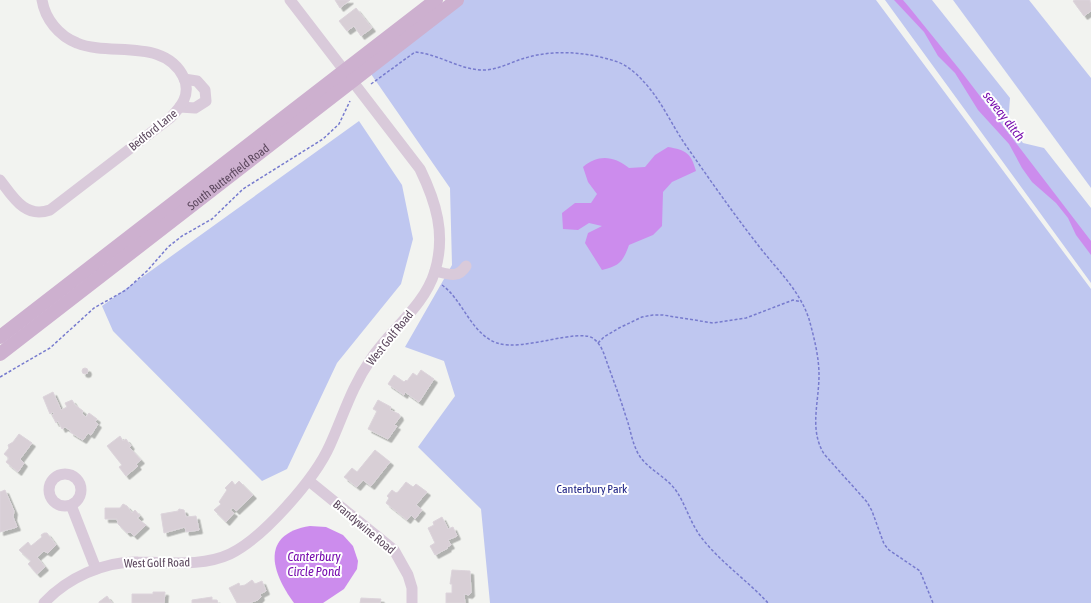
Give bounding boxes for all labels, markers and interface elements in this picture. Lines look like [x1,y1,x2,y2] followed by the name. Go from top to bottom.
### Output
[980,88,1028,144] water label: seveay ditch
[126,106,180,154] street label: Bedford Lane
[185,141,272,213] street label: South Butterfield Road
[364,308,416,368] street label: West Golf Road
[557,482,628,496] park label: Canterbury Park
[330,497,398,557] street label: Brandywine Road
[287,549,341,579] water label: Canterbury Circle Pond
[124,555,190,571] street label: West Golf Road

